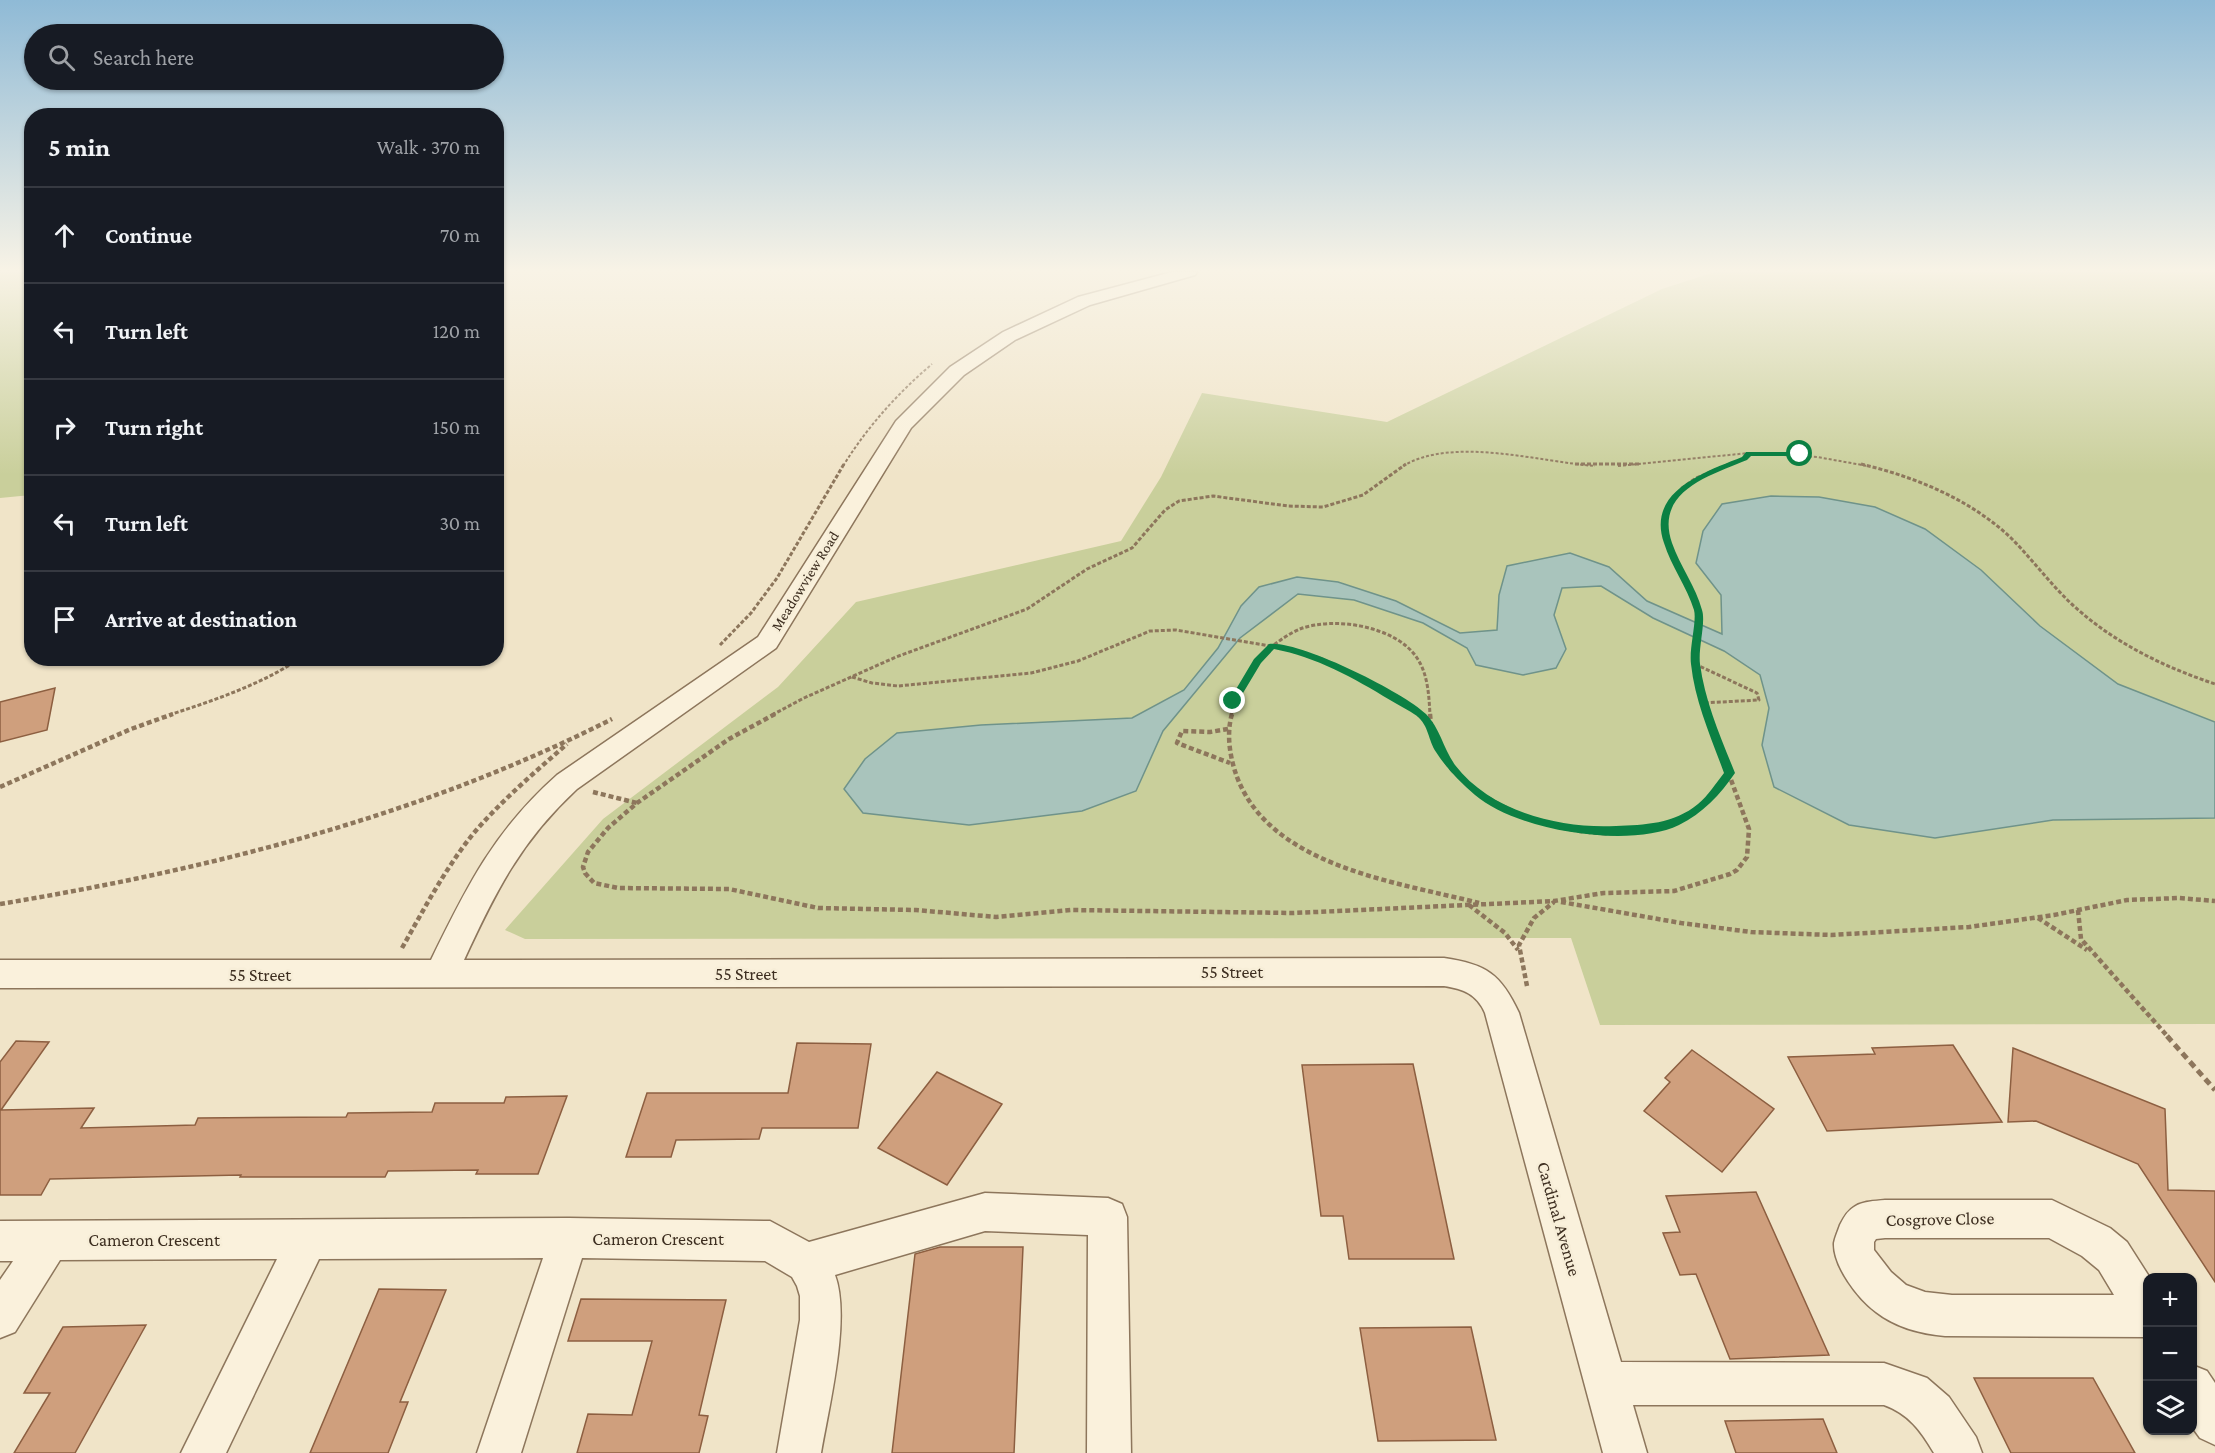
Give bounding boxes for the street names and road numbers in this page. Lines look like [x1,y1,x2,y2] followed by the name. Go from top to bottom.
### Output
[768,528,842,634] street label: Meadowview Road
[1201,962,1264,982] street label: 55 Street
[715,964,778,984] street label: 55 Street
[229,965,292,985] street label: 55 Street
[1533,1159,1585,1279] street label: Cardinal Avenue
[1885,1208,1995,1230] street label: Cosgrove Close
[592,1229,725,1249] street label: Cameron Crescent
[88,1230,221,1250] street label: Cameron Crescent

